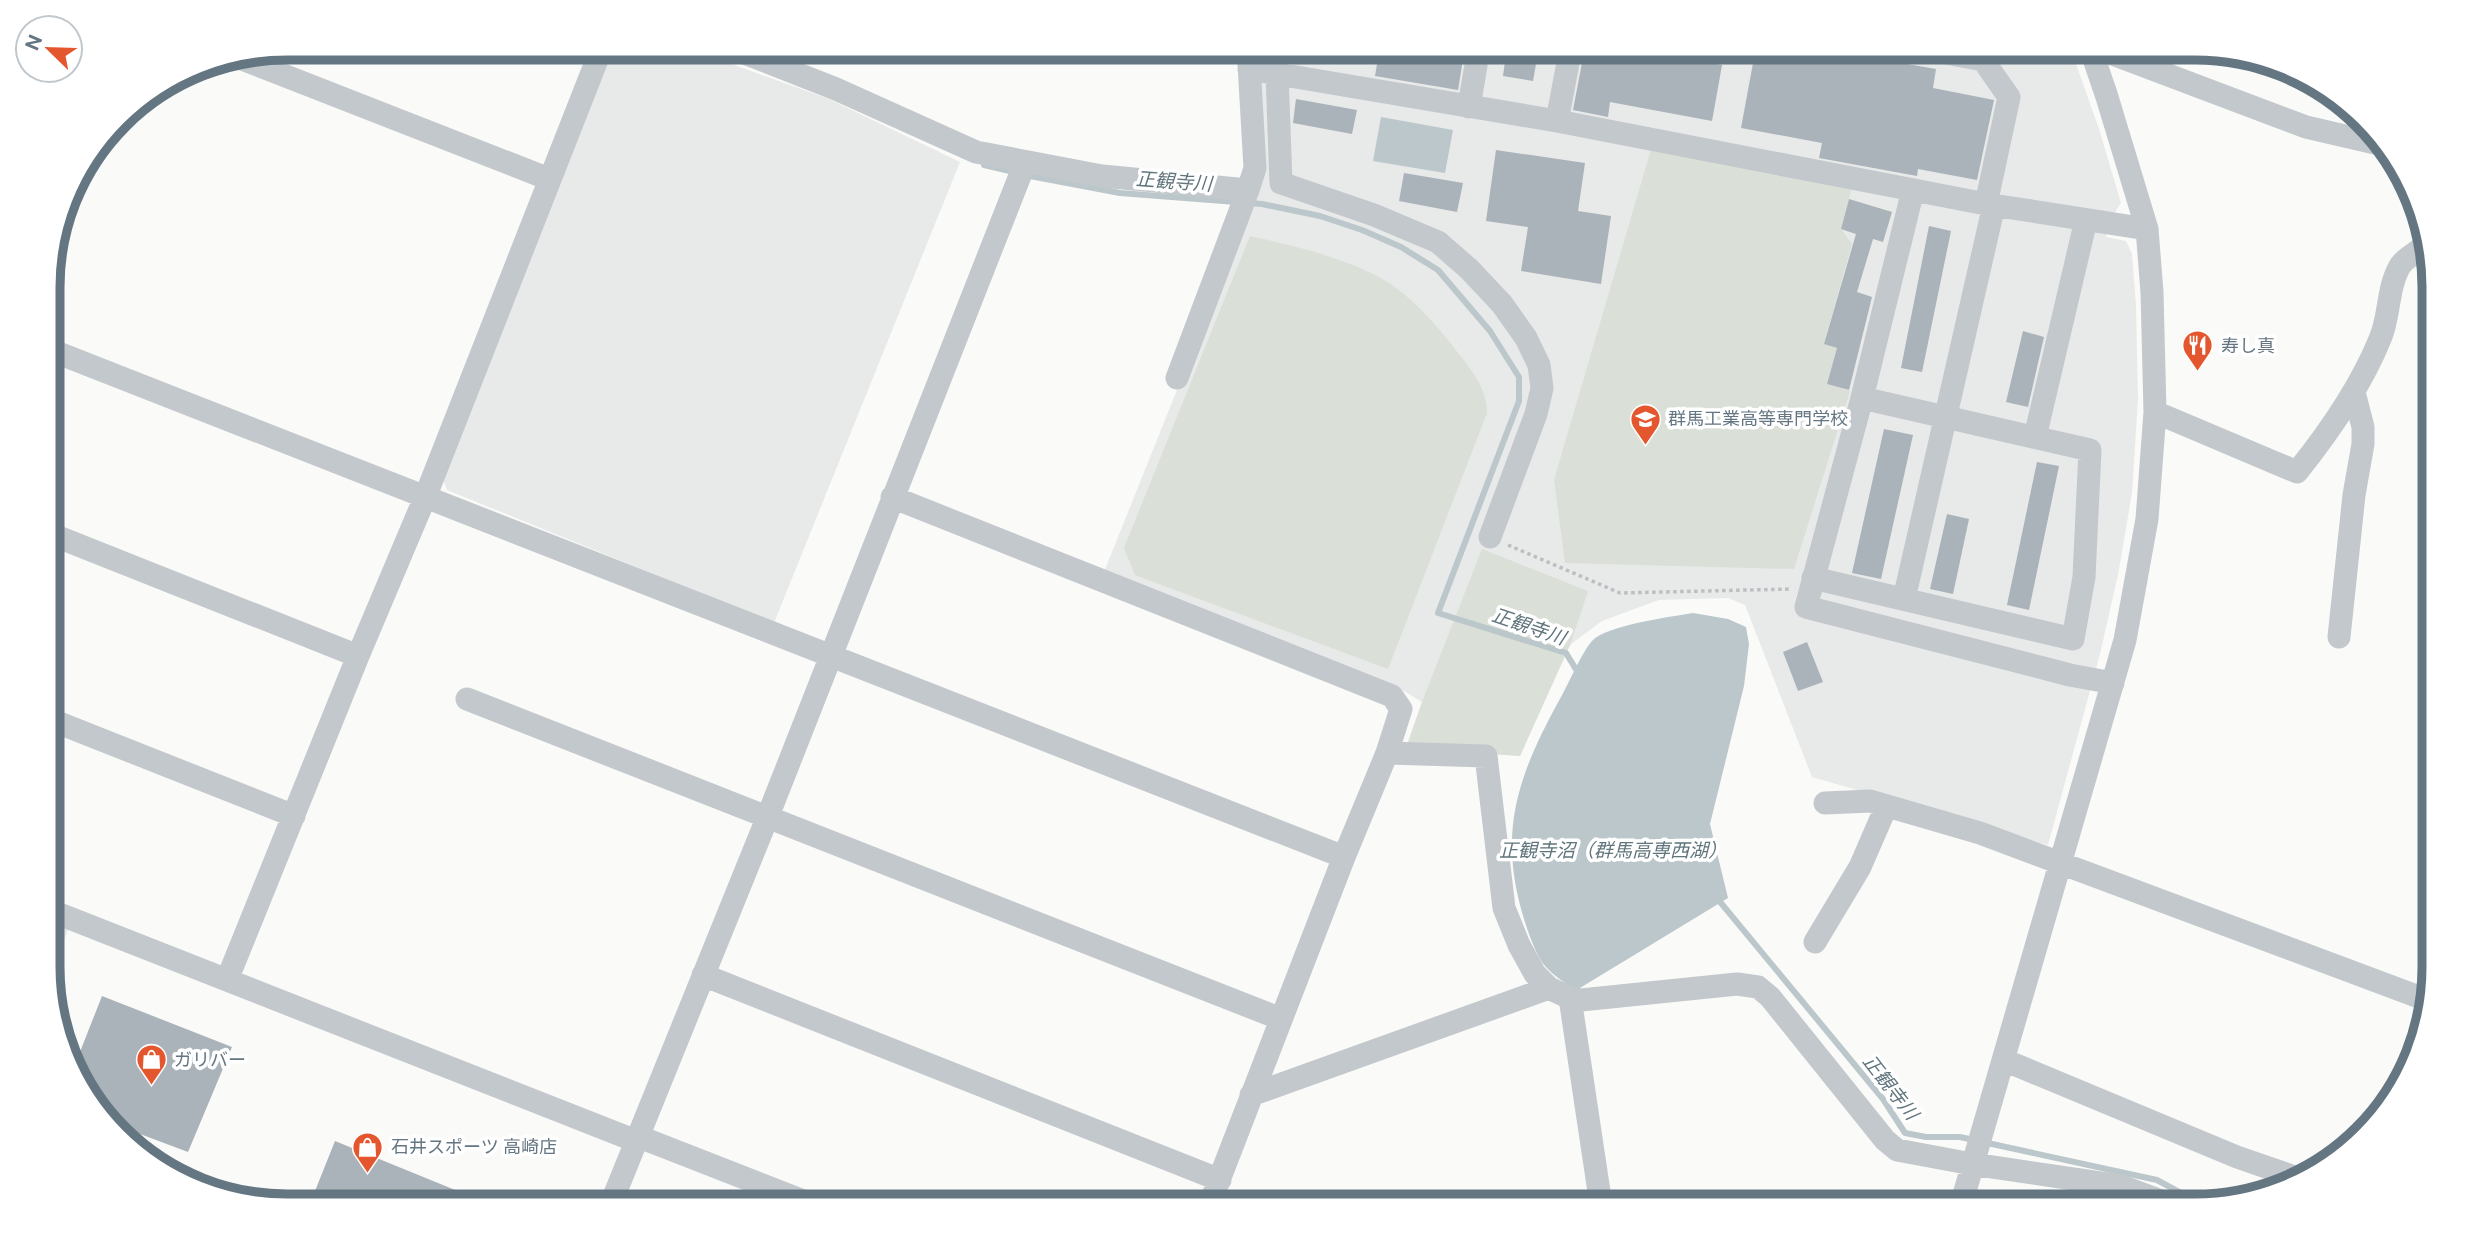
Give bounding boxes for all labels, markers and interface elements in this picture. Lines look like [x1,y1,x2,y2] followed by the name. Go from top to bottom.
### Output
[14,14,84,84] north arrow
[20,31,46,53] text: N
[1135,167,1215,195] water label: 正観寺川
[2181,329,2215,373] restaurant icon: 寿し真
[2221,335,2275,356] place label: 寿し真
[1628,402,1662,446] school or university icon: 群馬工業高等専門学校
[1668,408,1848,429] place label: 群馬工業高等専門学校
[1489,603,1570,649] water label: 正観寺川
[1499,839,1727,861] water label: 正観寺沼（群馬高専西湖）
[134,1043,168,1087] shop icon: ガリバー
[174,1049,246,1070] place label: ガリバー
[1859,1050,1924,1125] water label: 正観寺川
[351,1130,385,1174] shop icon: 石井スポーツ 高崎店
[391,1136,557,1157] place label: 石井スポーツ 高崎店

